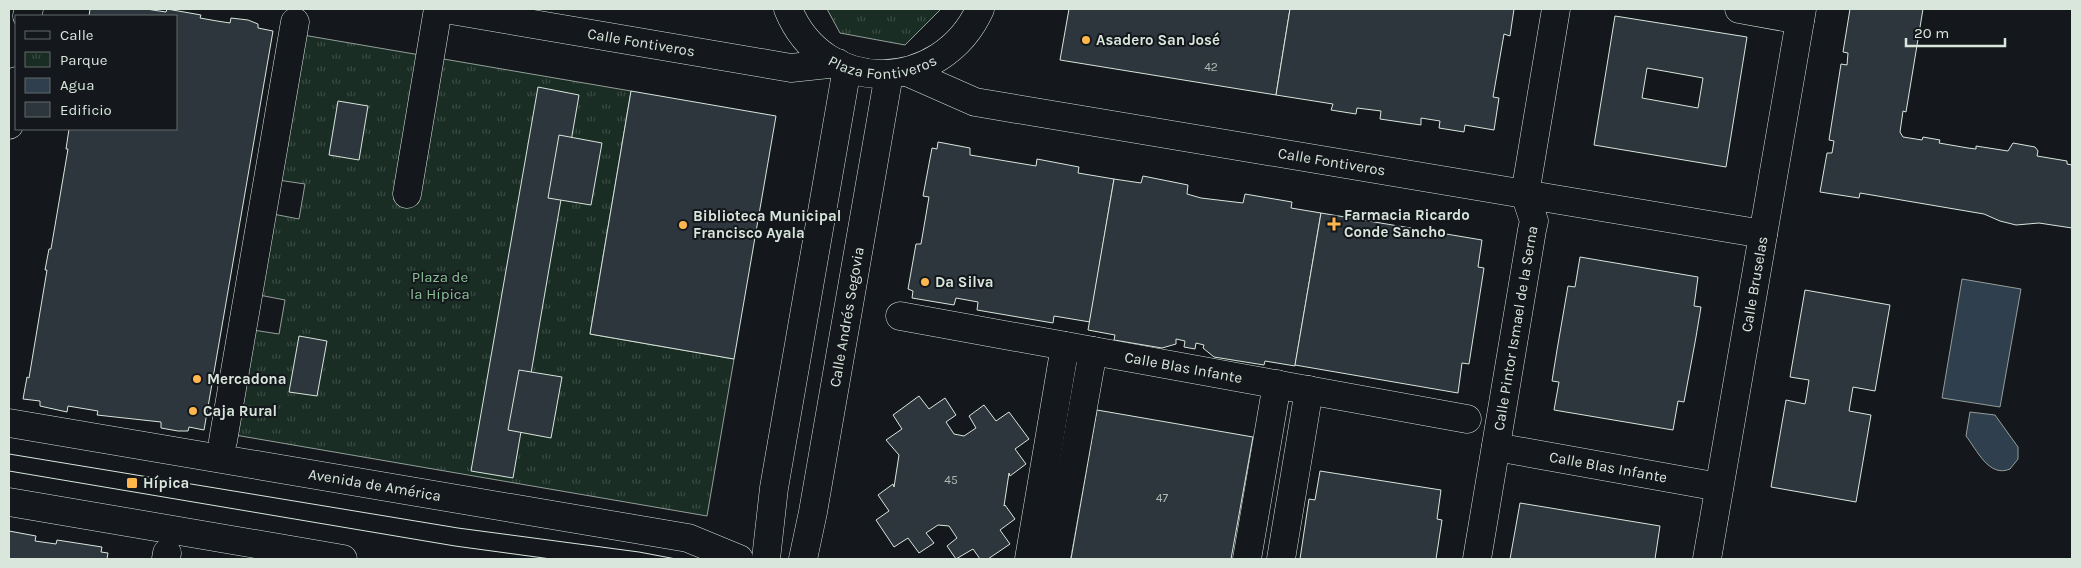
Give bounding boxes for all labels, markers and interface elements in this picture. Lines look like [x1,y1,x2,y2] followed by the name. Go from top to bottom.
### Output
[15,15,178,130] legend
[1906,15,2005,47] scale bar
[586,24,696,60] street label: Calle Fontiveros
[1914,24,1949,42] text: 20 m
[60,26,94,44] text: Calle
[1096,31,1220,49] place label: Asadero San José
[1080,34,1092,46] marker: Asadero San José
[828,47,940,65] street label: Plaza Fontiveros
[60,51,108,69] text: Parque
[825,51,940,83] text: Plaza Fontiveros
[1204,60,1218,74] house number: 42
[60,76,94,94] text: Agua
[60,101,112,119] text: Edificio
[1277,144,1387,180] street label: Calle Fontiveros
[1344,206,1470,241] place label: Farmacia Ricardo Conde Sancho
[693,207,841,242] place label: Biblioteca Municipal Francisco Ayala
[1328,218,1340,230] marker: Farmacia Ricardo Conde Sancho
[677,219,689,231] marker: Biblioteca Municipal Francisco Ayala
[1490,224,1542,432] street label: Calle Pintor Ismael de la Serna
[1737,235,1772,333] street label: Calle Bruselas
[826,245,868,388] street label: Calle Andrés Segovia
[410,268,470,303] park label: Plaza de la Hípica
[935,273,993,291] place label: Da Silva
[919,276,931,288] marker: Da Silva
[1123,348,1244,387] street label: Calle Blas Infante
[207,370,287,388] place label: Mercadona
[191,373,203,385] marker: Mercadona
[203,402,277,420] place label: Caja Rural
[187,405,199,417] marker: Caja Rural
[1548,448,1669,487] street label: Calle Blas Infante
[307,465,442,505] street label: Avenida de América
[944,473,958,487] house number: 45
[143,474,189,492] place label: Hípica
[125,476,139,490] marker: Hípica
[1156,491,1169,505] house number: 47

